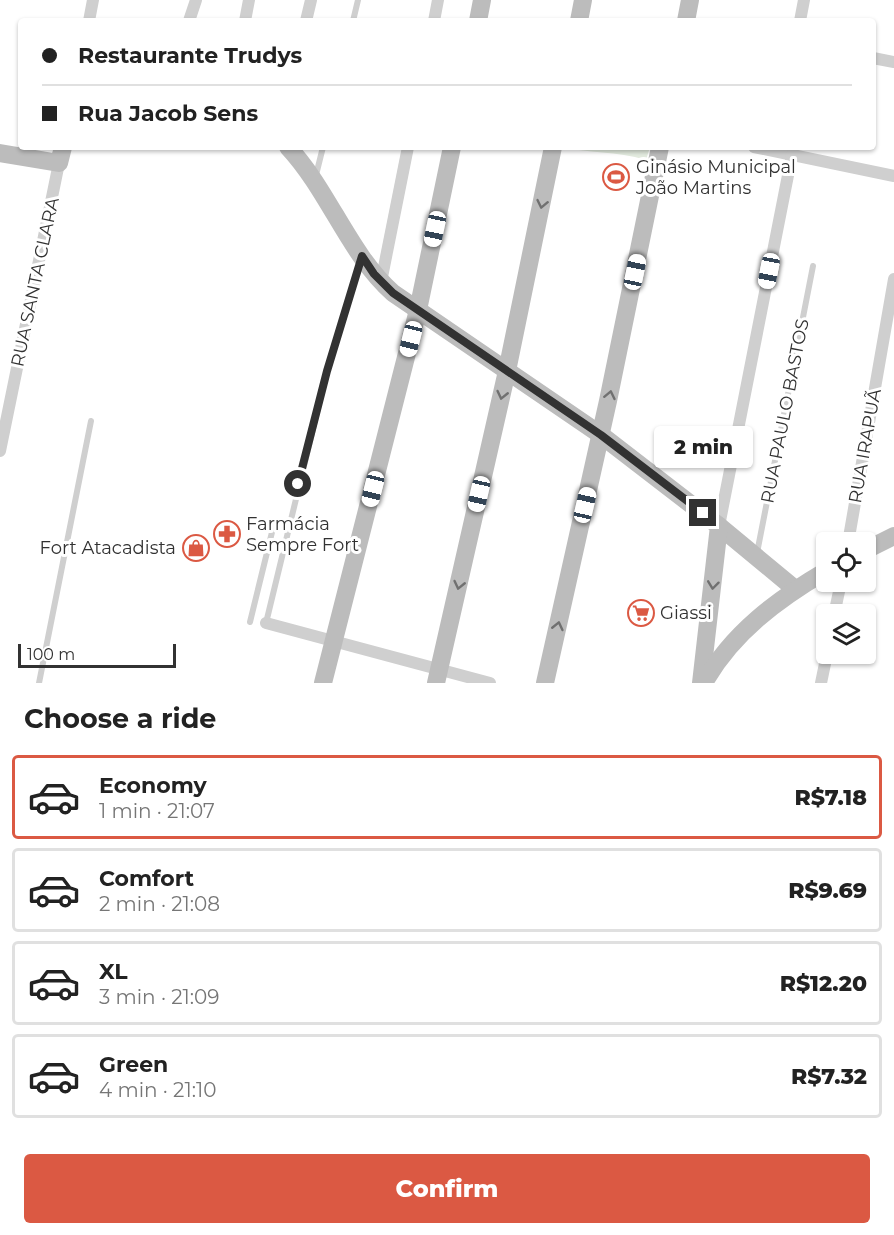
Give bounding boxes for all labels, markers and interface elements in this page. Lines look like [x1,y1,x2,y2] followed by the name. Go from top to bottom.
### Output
[78,42,302,69] text: Restaurante Trudys
[78,100,258,127] text: Rua Jacob Sens
[635,156,796,199] place label: Ginásio Municipal João Martins
[601,162,631,192] sports icon: Ginásio Municipal João Martins
[6,195,64,369] street label: RUA SANTA CLARA
[536,199,549,209] one-way arrow
[422,210,448,248] car
[757,252,781,290] car
[622,253,648,291] car
[756,317,814,505] street label: RUA PAULO BASTOS
[398,319,424,359] car
[844,387,886,505] street label: RUA IRAPUÃ
[496,390,509,400] one-way arrow
[603,390,616,400] one-way arrow
[654,426,752,468] callout: 2 min
[674,435,733,459] text: 2 min
[360,469,386,509] car
[284,470,311,497] route start
[466,474,492,514] car
[572,485,598,525] car
[689,499,716,526] route end
[246,513,359,556] place label: Farmácia Sempre Fort
[212,519,242,549] pharmacy icon: Farmácia Sempre Fort
[816,532,876,664] map controls
[816,532,876,592] button: locate
[181,533,211,563] shop icon: Fort Atacadista
[40,537,176,559] place label: Fort Atacadista
[453,580,466,590] one-way arrow
[707,580,720,589] one-way arrow
[626,598,656,628] supermarket icon: Giassi
[660,602,712,624] place label: Giassi
[816,604,876,664] button: layers
[551,621,564,631] one-way arrow
[18,641,176,668] scale bar
[27,645,75,664] text: 100 m
[24,702,216,735] text: Choose a ride
[27,770,81,824] icon: car
[99,772,207,799] text: Economy
[794,784,867,811] text: R$7.18
[99,799,215,823] text: 1 min · 21:07
[27,863,81,917] icon: car
[99,865,194,892] text: Comfort
[788,877,867,904] text: R$9.69
[99,892,220,916] text: 2 min · 21:08
[27,956,81,1010] icon: car
[99,958,128,985] text: XL
[780,970,867,997] text: R$12.20
[99,985,219,1009] text: 3 min · 21:09
[27,1049,81,1103] icon: car
[99,1051,168,1078] text: Green
[791,1063,867,1090] text: R$7.32
[99,1078,216,1102] text: 4 min · 21:10
[24,1154,870,1223] button: Confirm

